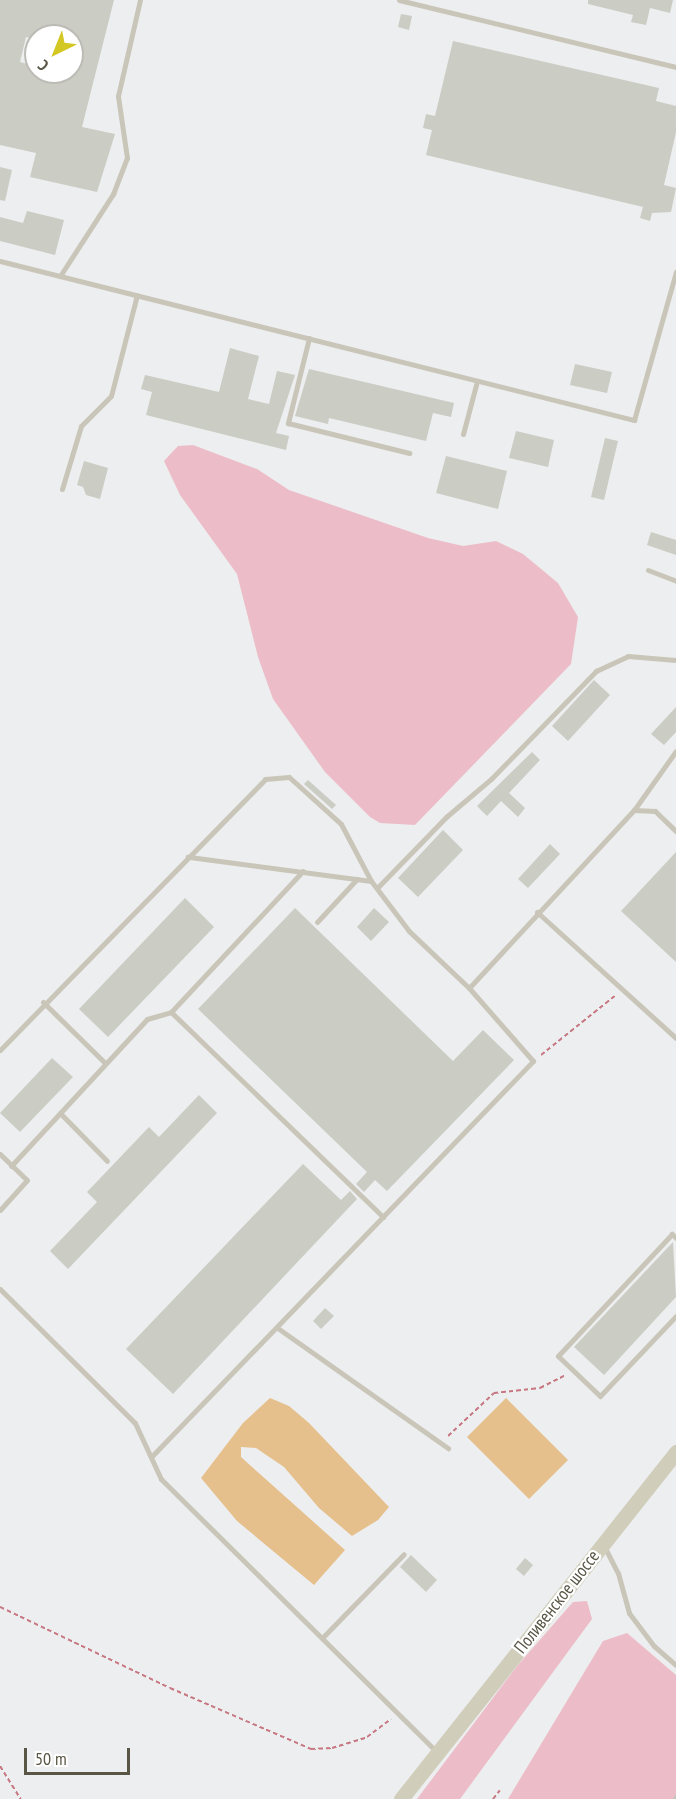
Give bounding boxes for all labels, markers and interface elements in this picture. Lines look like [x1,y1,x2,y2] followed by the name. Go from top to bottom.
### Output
[24,24,84,84] north arrow
[34,56,53,76] text: С
[510,1546,604,1658] street label: Поливенское шоссе
[27,1736,134,1774] scale bar
[35,1747,67,1770] text: 50 m

